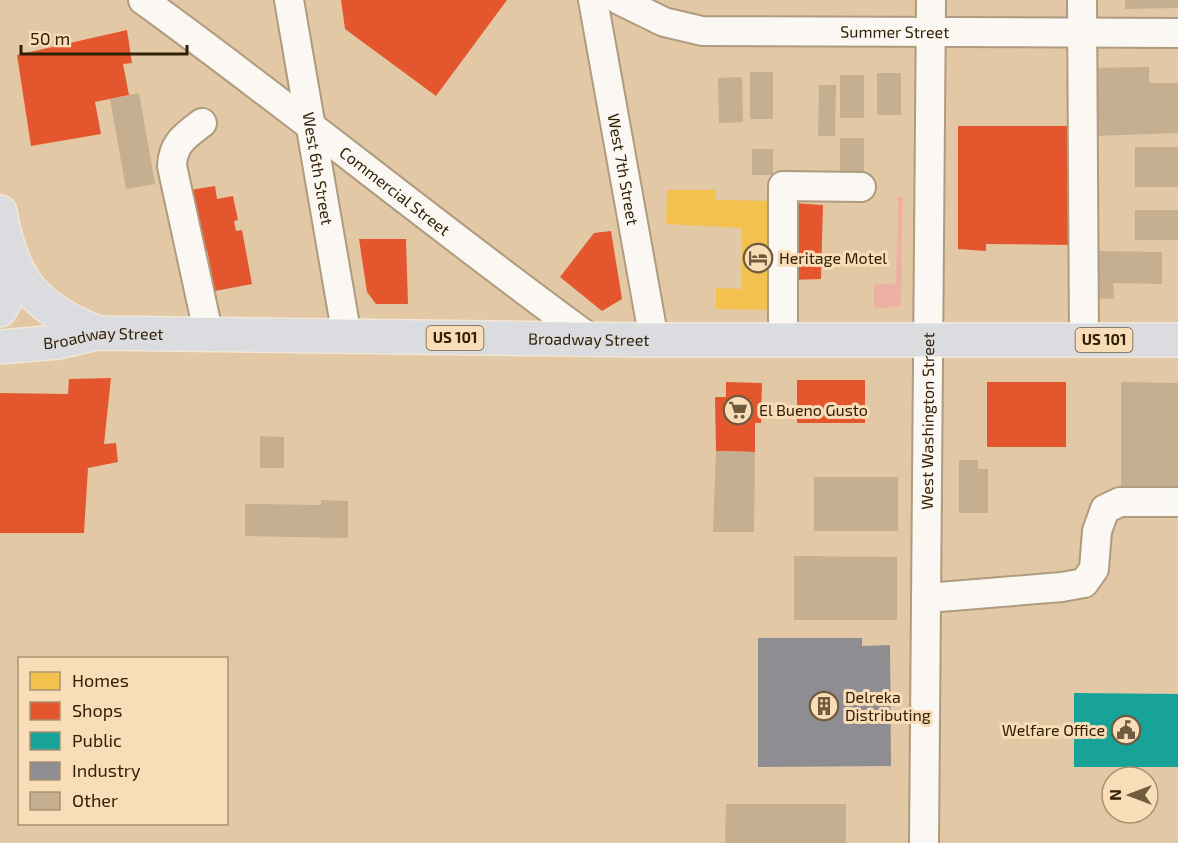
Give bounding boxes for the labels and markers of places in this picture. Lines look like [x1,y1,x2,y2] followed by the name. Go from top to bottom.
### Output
[742,242,774,274] hotel icon: Heritage Motel
[779,248,887,267] place label: Heritage Motel
[722,394,754,426] supermarket icon: El Bueno Gusto
[759,400,868,419] place label: El Bueno Gusto
[845,687,931,724] place label: Delreka Distributing
[808,690,840,722] building icon: Delreka Distributing
[1110,714,1142,746] public building icon: Welfare Office
[1002,720,1105,739] place label: Welfare Office

